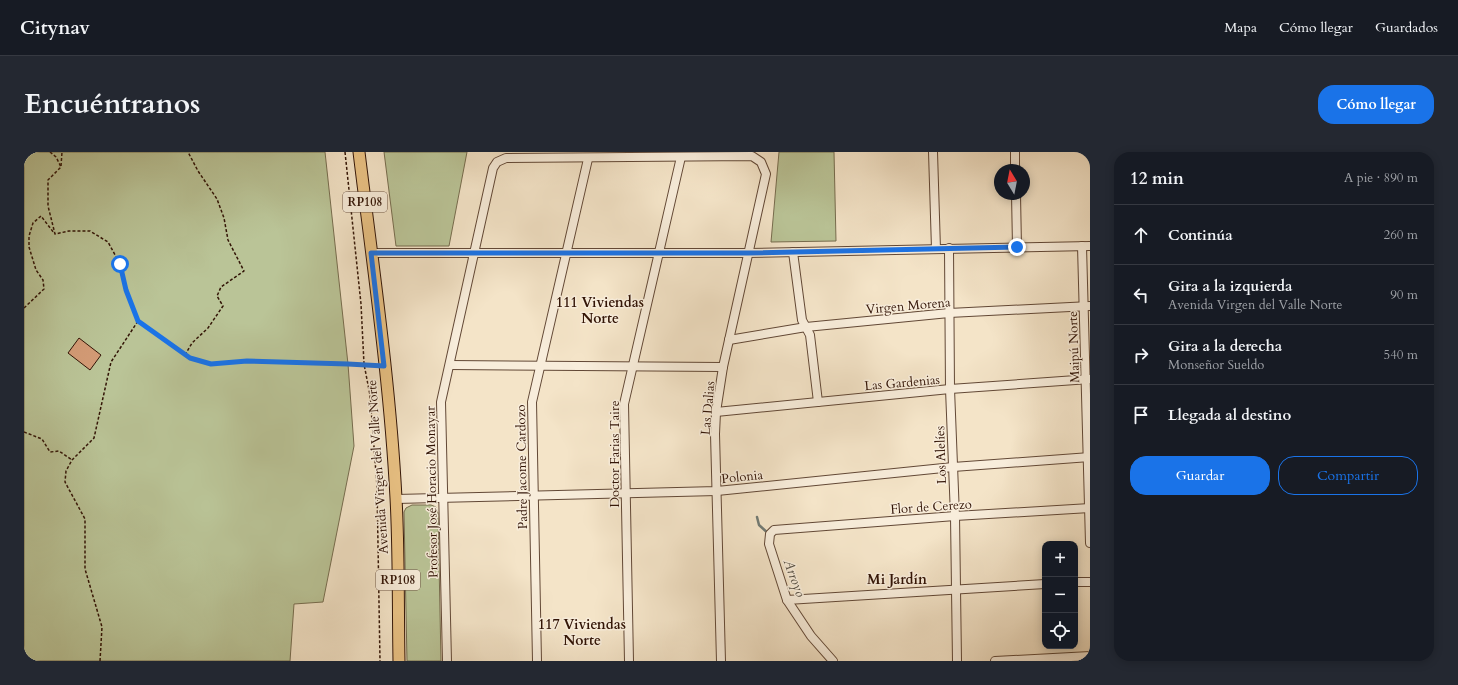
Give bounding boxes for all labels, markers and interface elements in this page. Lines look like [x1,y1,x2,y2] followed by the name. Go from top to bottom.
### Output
[20,15,90,41] text: Citynav
[1224,18,1257,37] text: Mapa
[1279,18,1353,37] text: Cómo llegar
[1375,18,1438,37] text: Guardados
[24,85,200,123] text: Encuéntranos
[1318,85,1434,124] button: Cómo llegar
[994,164,1030,200] north arrow
[1130,167,1184,190] text: 12 min
[1344,169,1418,187] text: A pie · 890 m
[343,192,387,212] road number: RP108
[1130,224,1152,246] icon: ahead
[1168,225,1233,245] text: Continúa
[1384,226,1418,244] text: 260 m
[1008,238,1026,256] route end
[111,255,129,273] route start
[1168,276,1292,296] text: Gira a la izquierda
[1130,284,1152,306] icon: left
[1390,286,1418,304] text: 90 m
[556,293,644,328] district label: 111 Viviendas Norte
[865,293,952,319] street label: Virgen Morena
[1168,296,1343,314] text: Avenida Virgen del Valle Norte
[1064,311,1084,383] street label: Maipú Norte
[1168,336,1282,356] text: Gira a la derecha
[1130,344,1152,366] icon: right
[1384,346,1418,364] text: 540 m
[1168,356,1264,374] text: Monseñor Sueldo
[864,371,941,395] street label: Las Gardenias
[363,379,393,555] street label: Avenida Virgen del Valle Norte
[697,380,719,436] street label: Las Dalias
[606,400,624,508] street label: Doctor Farias Taire
[512,404,532,530] street label: Padre Jacome Cardozo
[1130,404,1152,426] icon: arrive
[1168,405,1291,425] text: Llegada al destino
[421,406,442,578] street label: Profesor José Horacio Monayar
[931,425,951,484] street label: Los Alelíes
[1130,456,1270,495] button: Guardar
[1278,456,1418,495] button: Compartir
[720,466,764,488] street label: Polonia
[890,495,972,519] street label: Flor de Cerezo
[1042,541,1078,649] map controls
[1042,541,1078,577] button: +
[779,556,810,600] water label: Arroyo
[376,570,420,590] road number: RP108
[867,570,927,589] district label: Mi Jardín
[1042,577,1078,613] button: −
[1042,613,1078,649] button: locate
[538,615,626,650] district label: 117 Viviendas Norte

